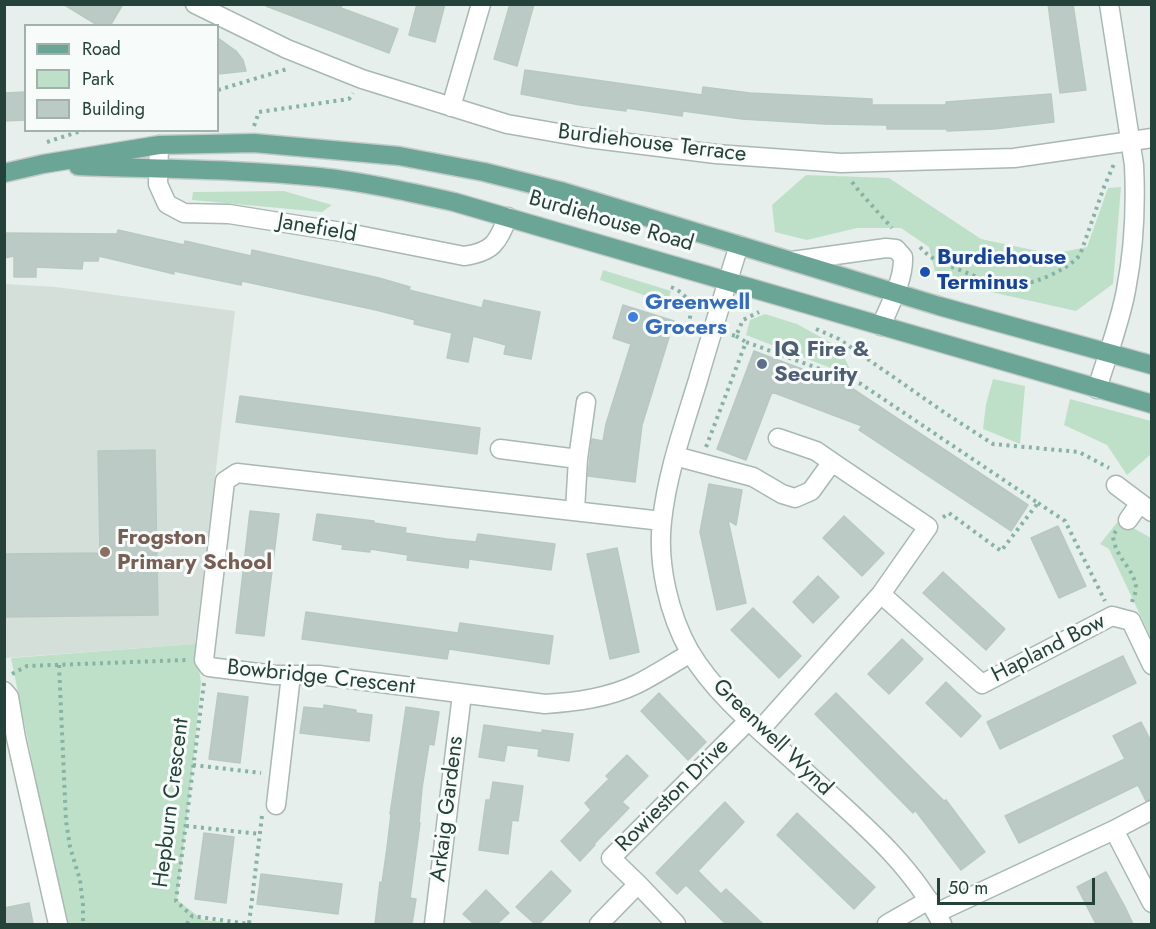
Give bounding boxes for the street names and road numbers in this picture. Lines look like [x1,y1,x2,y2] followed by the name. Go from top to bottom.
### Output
[556,119,748,169] street label: Burdiehouse Terrace
[525,186,697,258] street label: Burdiehouse Road
[275,209,359,249] street label: Janefield
[988,609,1110,689] street label: Hapland Bow
[226,655,416,701] street label: Bowbridge Crescent
[707,674,837,802] street label: Greenwell Wynd
[149,717,195,889] street label: Hepburn Crescent
[611,734,735,858] street label: Rowieston Drive
[426,735,470,883] street label: Arkaig Gardens

